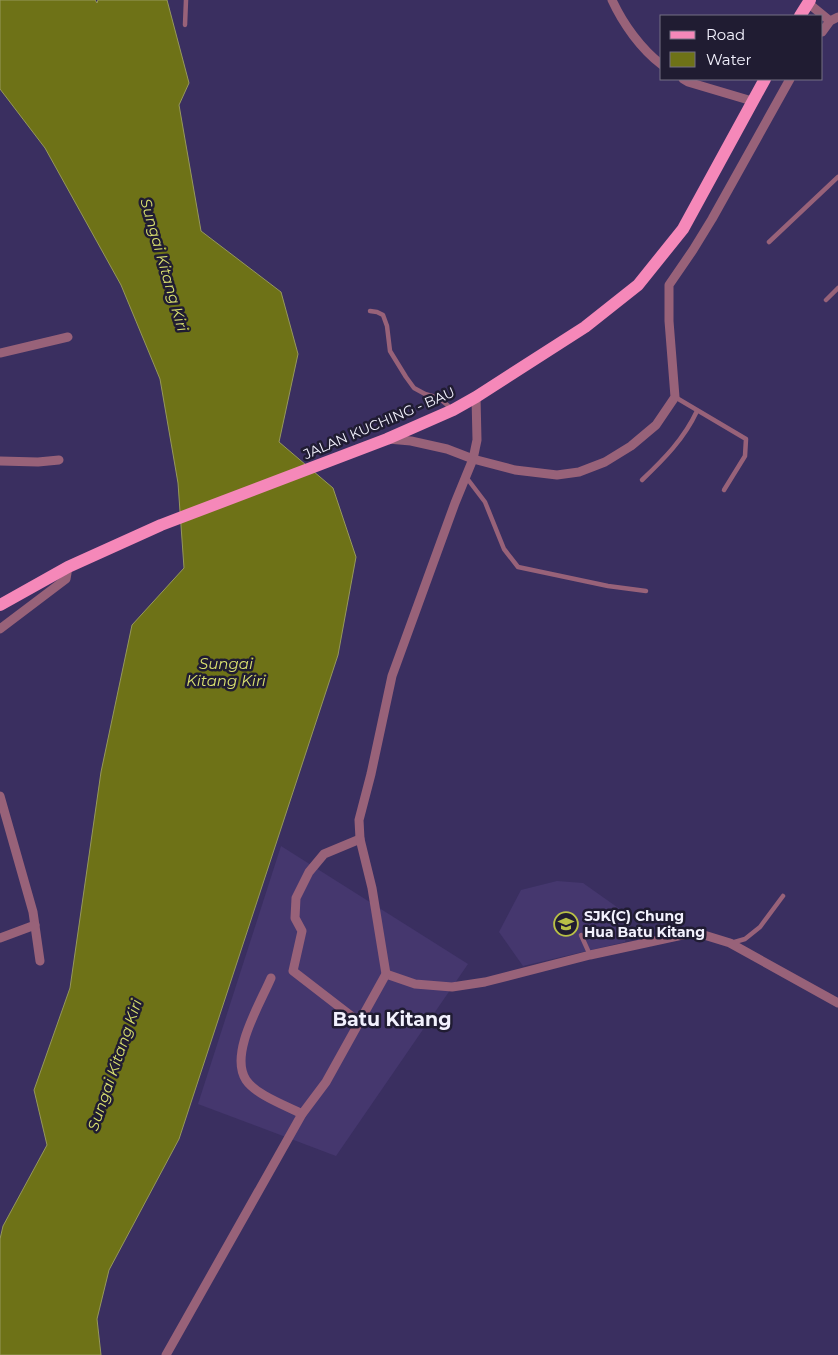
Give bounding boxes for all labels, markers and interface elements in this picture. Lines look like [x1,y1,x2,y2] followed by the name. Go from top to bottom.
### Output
[660,15,823,80] legend
[706,25,745,44] text: Road
[706,50,752,69] text: Water
[136,196,193,335] water label: Sungai Kitang Kiri
[300,383,458,464] street label: JALAN KUCHING - BAU
[186,654,267,690] water label: Sungai Kitang Kiri
[584,907,705,941] place label: SJK(C) Chung Hua Batu Kitang
[553,911,579,937] school or university icon: SJK(C) Chung Hua Batu Kitang
[83,996,146,1133] water label: Sungai Kitang Kiri
[333,1008,451,1031] district label: Batu Kitang

